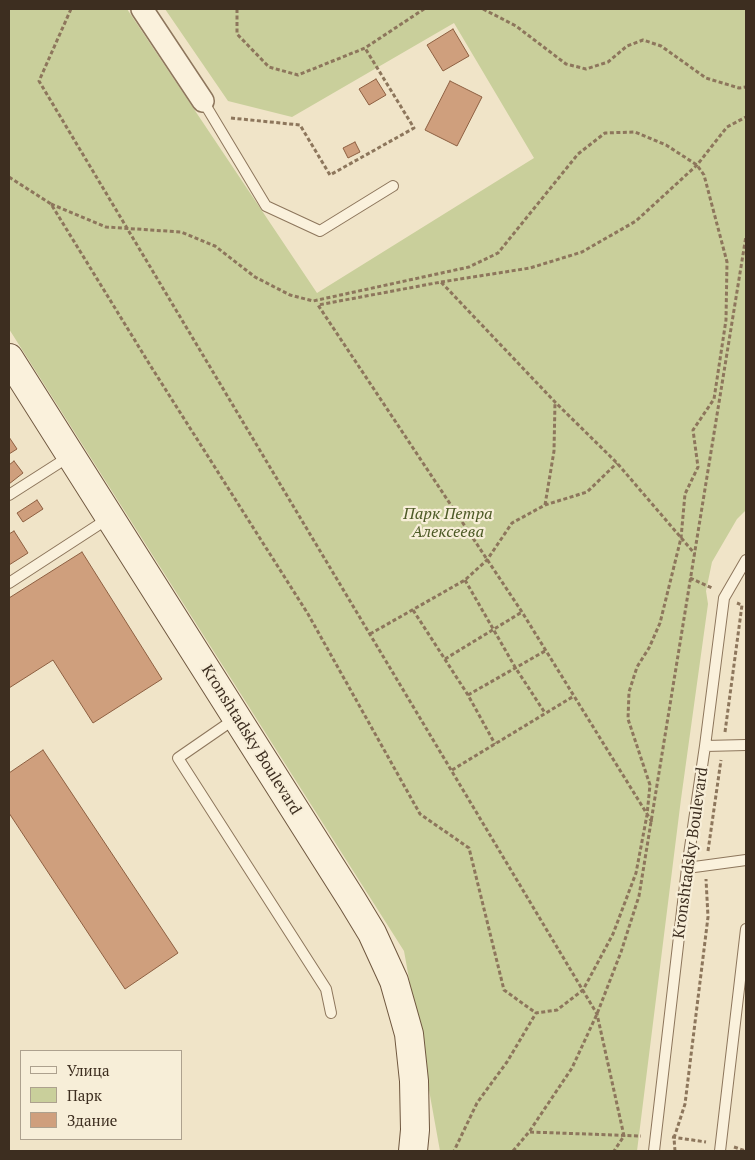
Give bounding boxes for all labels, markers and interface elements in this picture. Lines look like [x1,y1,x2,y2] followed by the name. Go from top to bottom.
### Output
[403,504,493,542] park label: Парк Петра Алексеева
[197,662,305,818] street label: Kronshtadsky Boulevard
[669,766,713,940] street label: Kronshtadsky Boulevard
[20,1050,182,1140] legend
[67,1060,110,1080] text: Улица
[67,1085,102,1105] text: Парк
[67,1110,117,1130] text: Здание

